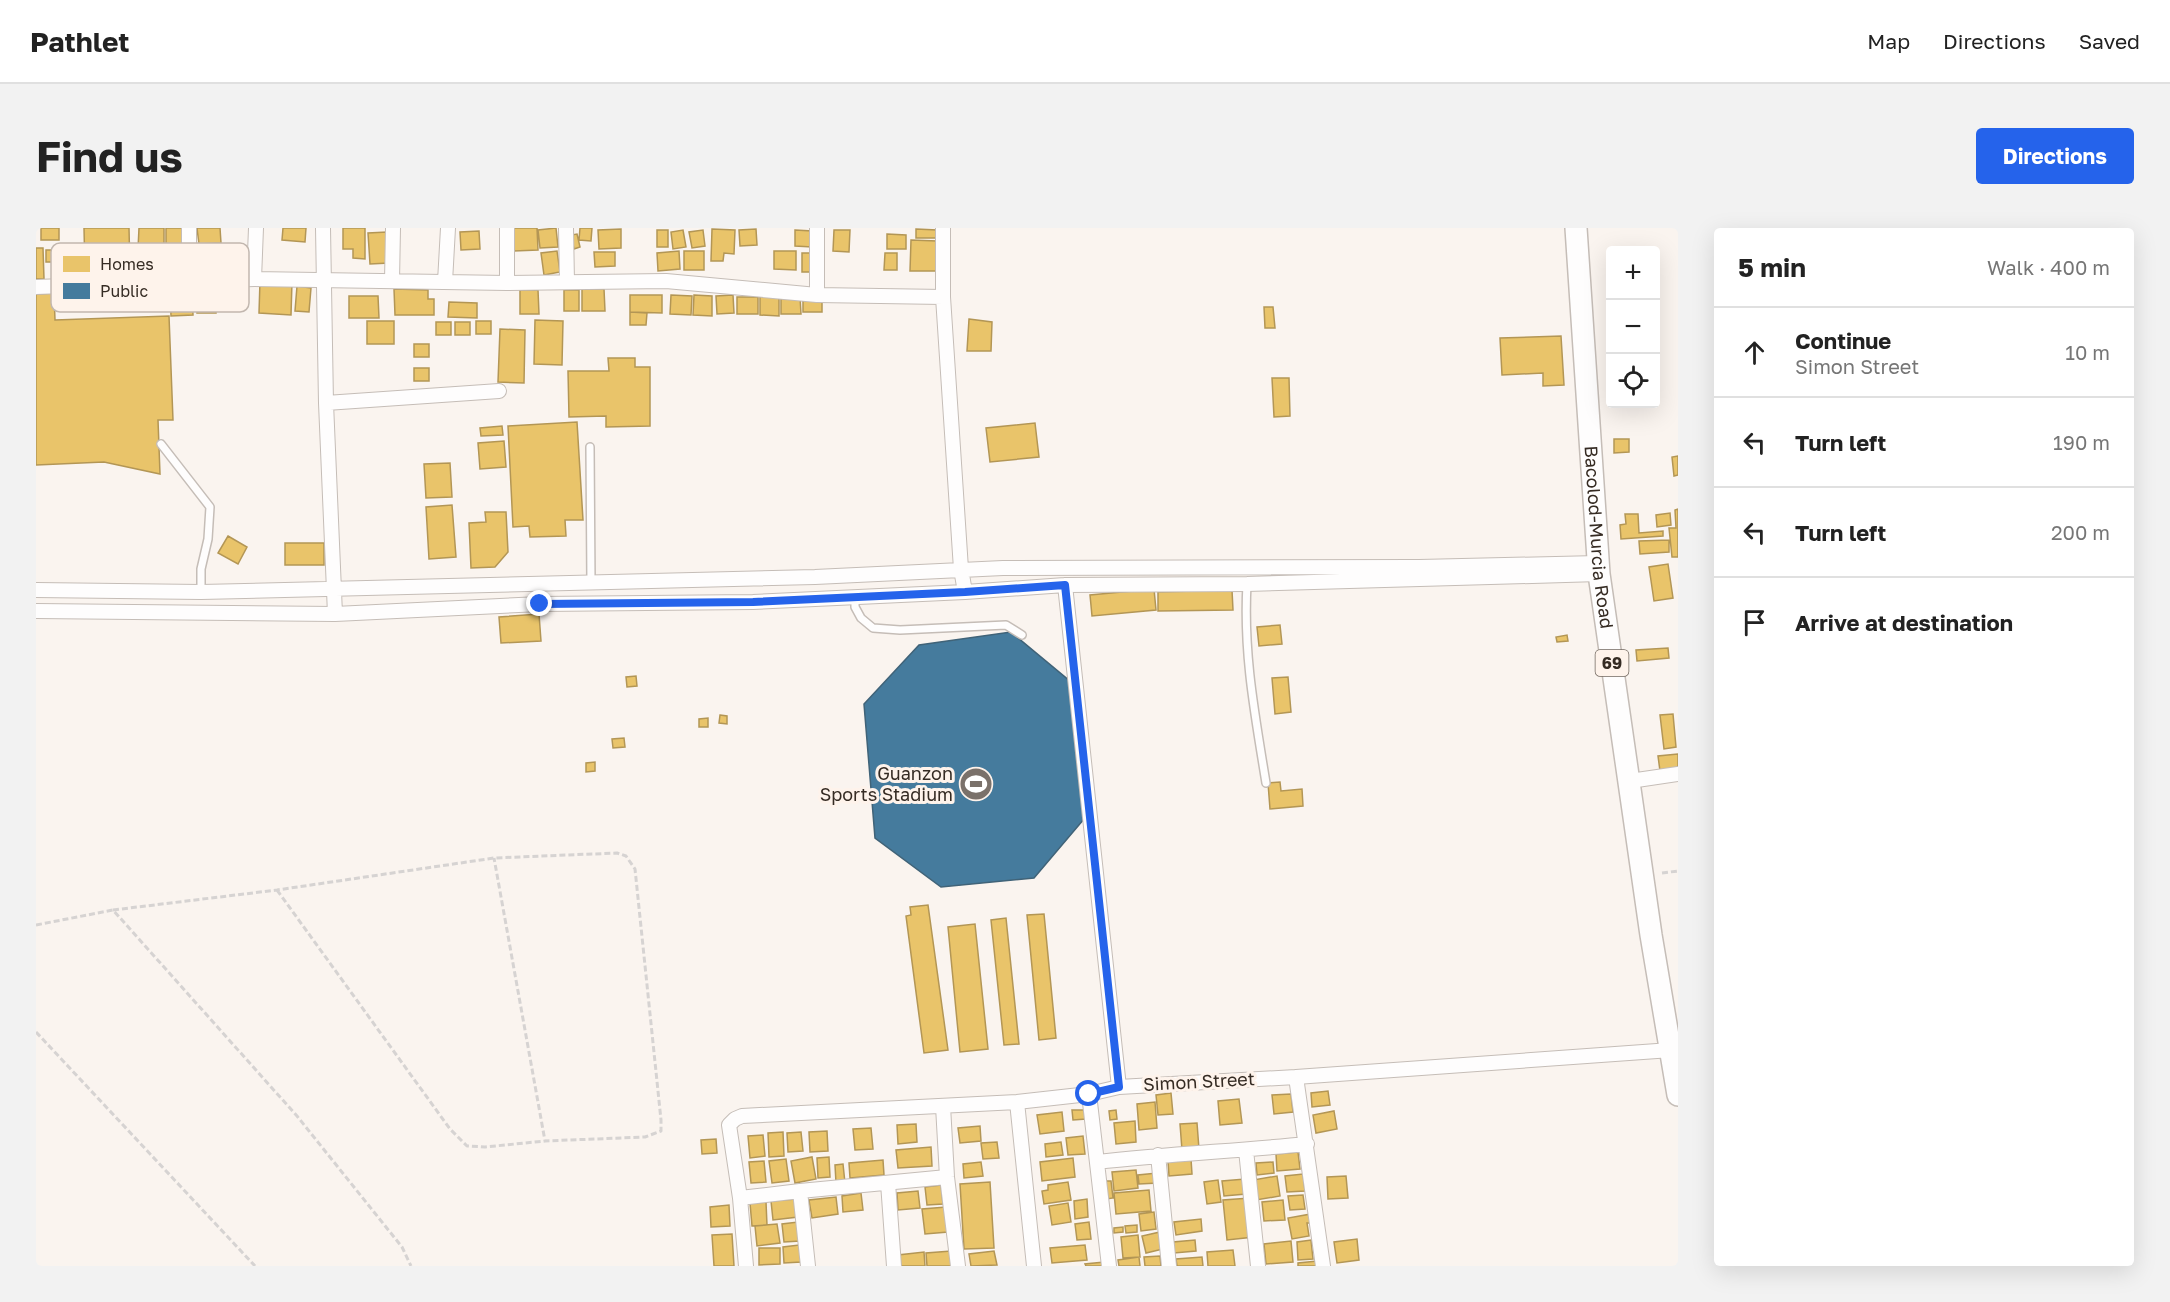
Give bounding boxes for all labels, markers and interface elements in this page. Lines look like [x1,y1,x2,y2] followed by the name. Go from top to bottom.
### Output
[30,25,130,58] text: Pathlet
[1867,28,1910,54] text: Map
[1943,28,2046,54] text: Directions
[2079,28,2140,54] text: Saved
[1976,128,2134,184] button: Directions
[36,131,183,181] text: Find us
[51,243,249,312] legend
[1606,246,1660,408] map controls
[1606,246,1660,300] button: +
[1738,252,1806,283] text: 5 min
[100,254,154,274] text: Homes
[1987,255,2110,279] text: Walk · 400 m
[100,281,148,301] text: Public
[1606,300,1660,354] button: −
[1795,327,1891,354] text: Continue
[1738,336,1771,369] icon: ahead
[2065,340,2110,364] text: 10 m
[1606,354,1660,408] button: locate
[1795,354,1919,378] text: Simon Street
[1738,426,1771,459] icon: left
[1795,429,1886,456] text: Turn left
[2053,430,2110,454] text: 190 m
[1580,445,1619,630] street label: Bacolod-Murcia Road
[1738,516,1771,549] icon: left
[1795,519,1886,546] text: Turn left
[2051,520,2110,544] text: 200 m
[526,590,552,616] route end
[1738,606,1771,639] icon: arrive
[1795,609,2013,636] text: Arrive at destination
[1596,650,1628,676] road number: 69
[820,762,953,805] place label: Guanzon Sports Stadium
[958,766,994,802] sports icon: Guanzon Sports Stadium
[1142,1067,1255,1095] street label: Simon Street
[1075,1080,1101,1106] route start

